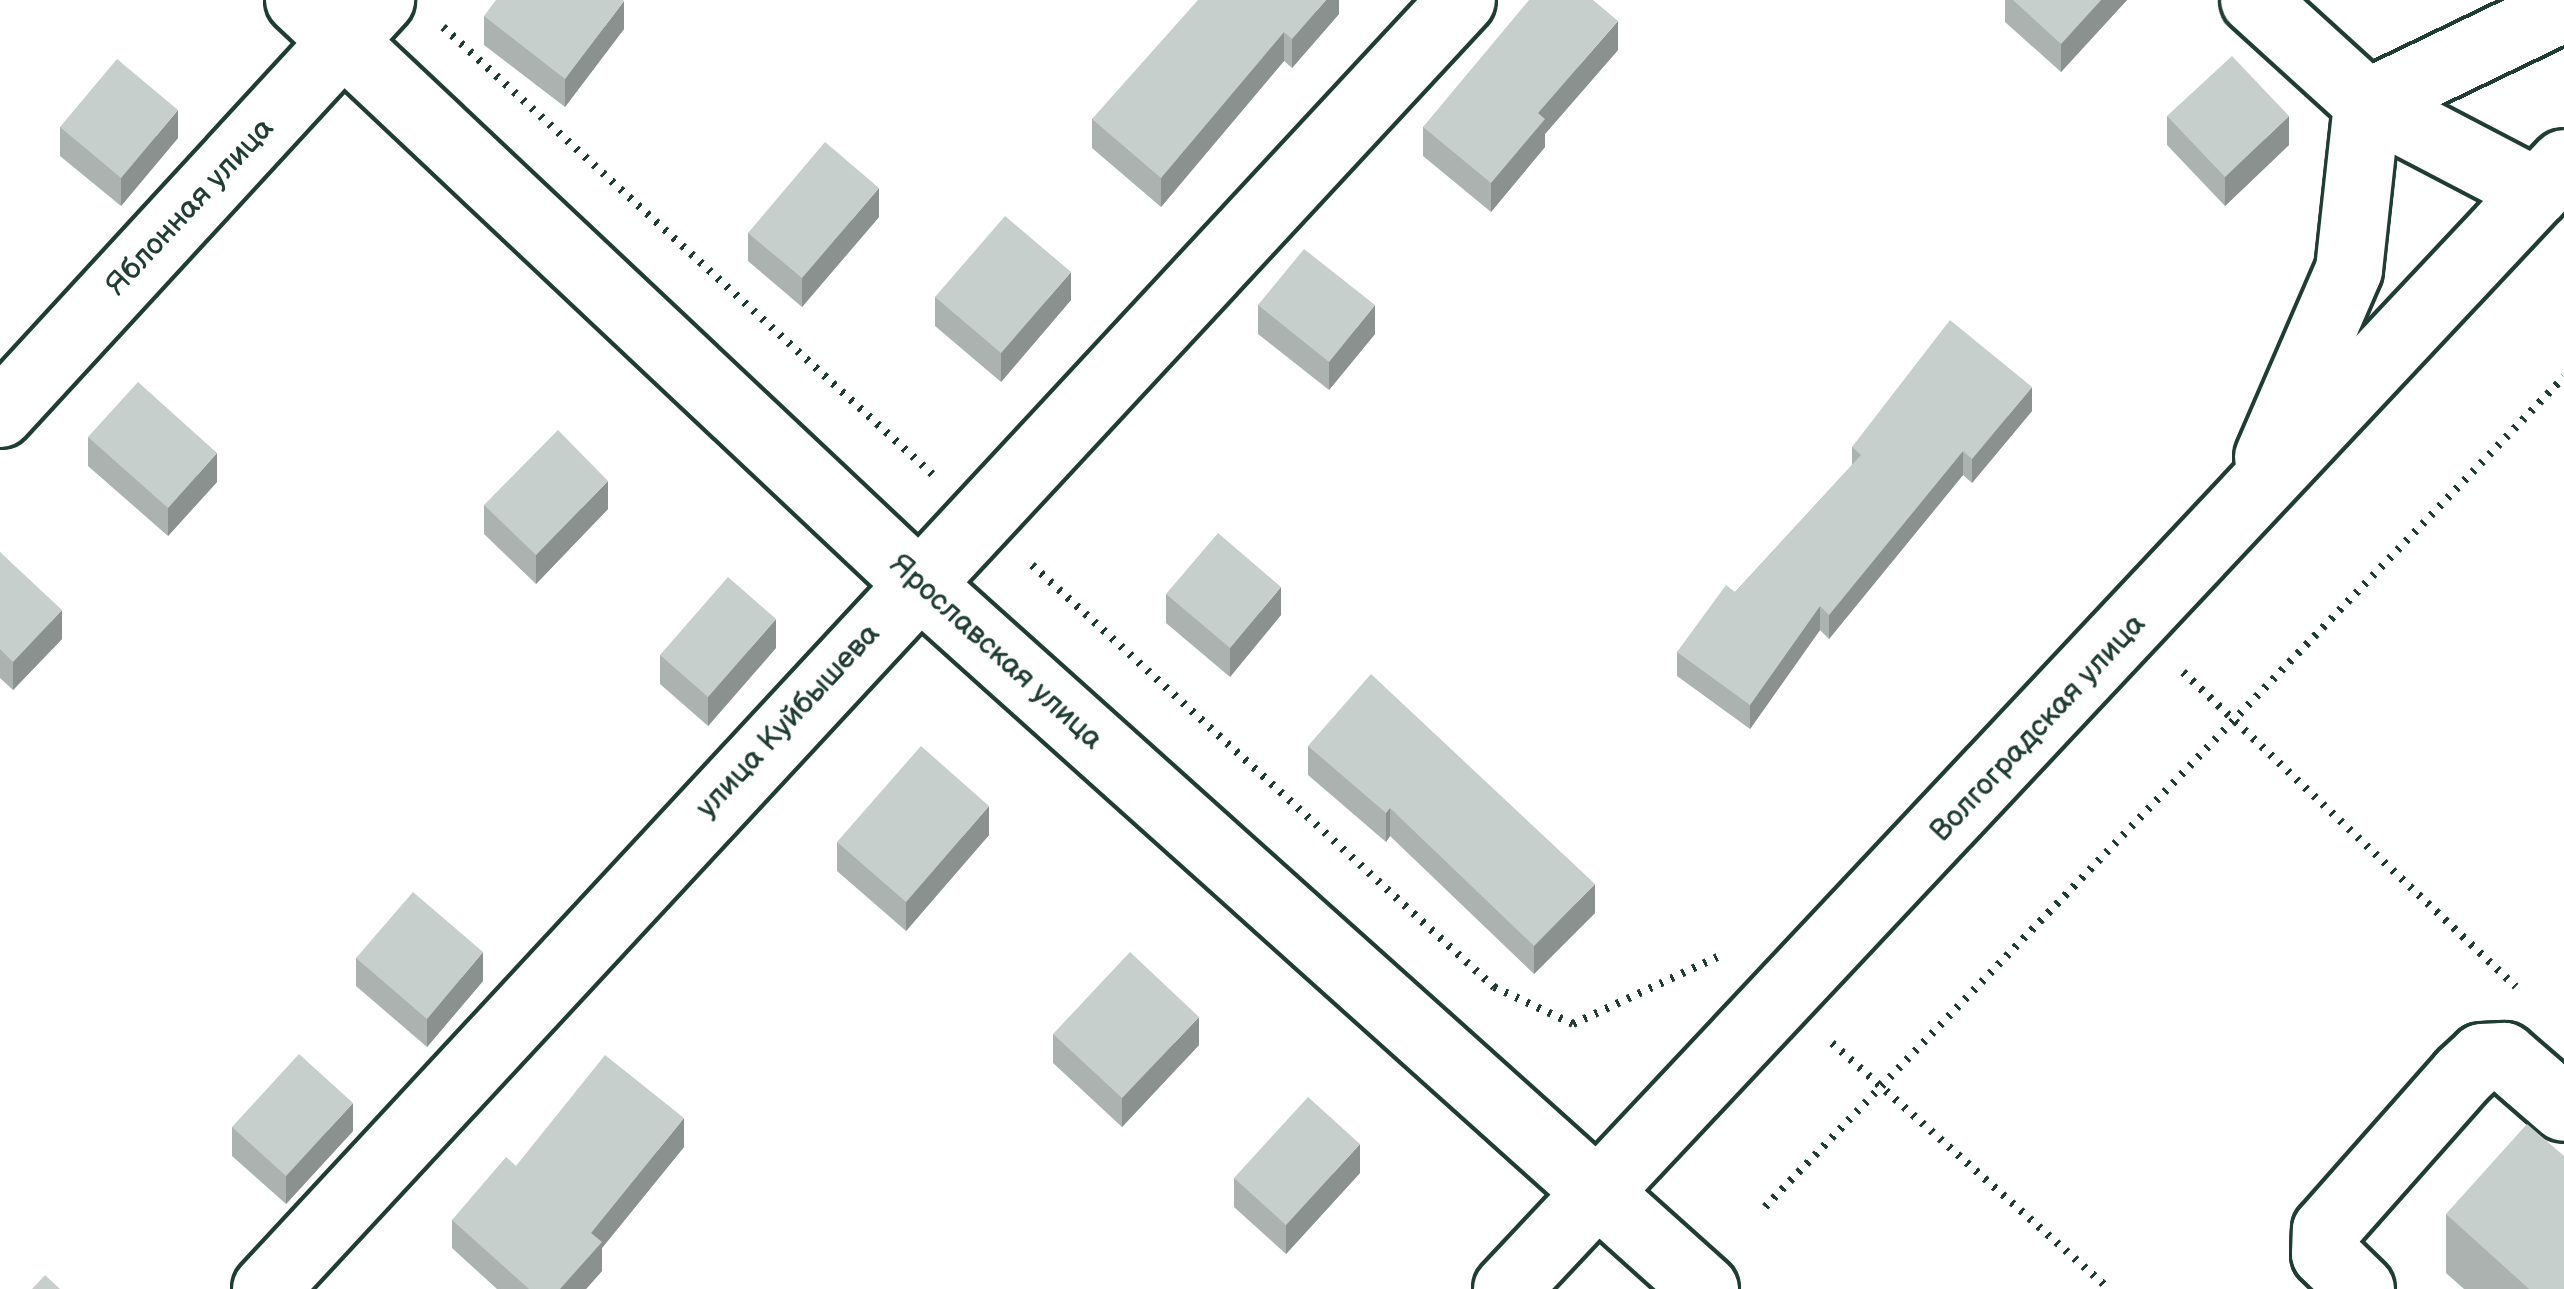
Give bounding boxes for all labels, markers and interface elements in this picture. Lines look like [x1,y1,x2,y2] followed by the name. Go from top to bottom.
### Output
[99,111,281,303] street label: Яблонная улица
[882,547,1110,757] street label: Ярославская улица
[1923,607,2153,849] street label: Волгоградская улица
[689,616,887,826] street label: улица Куйбышева

